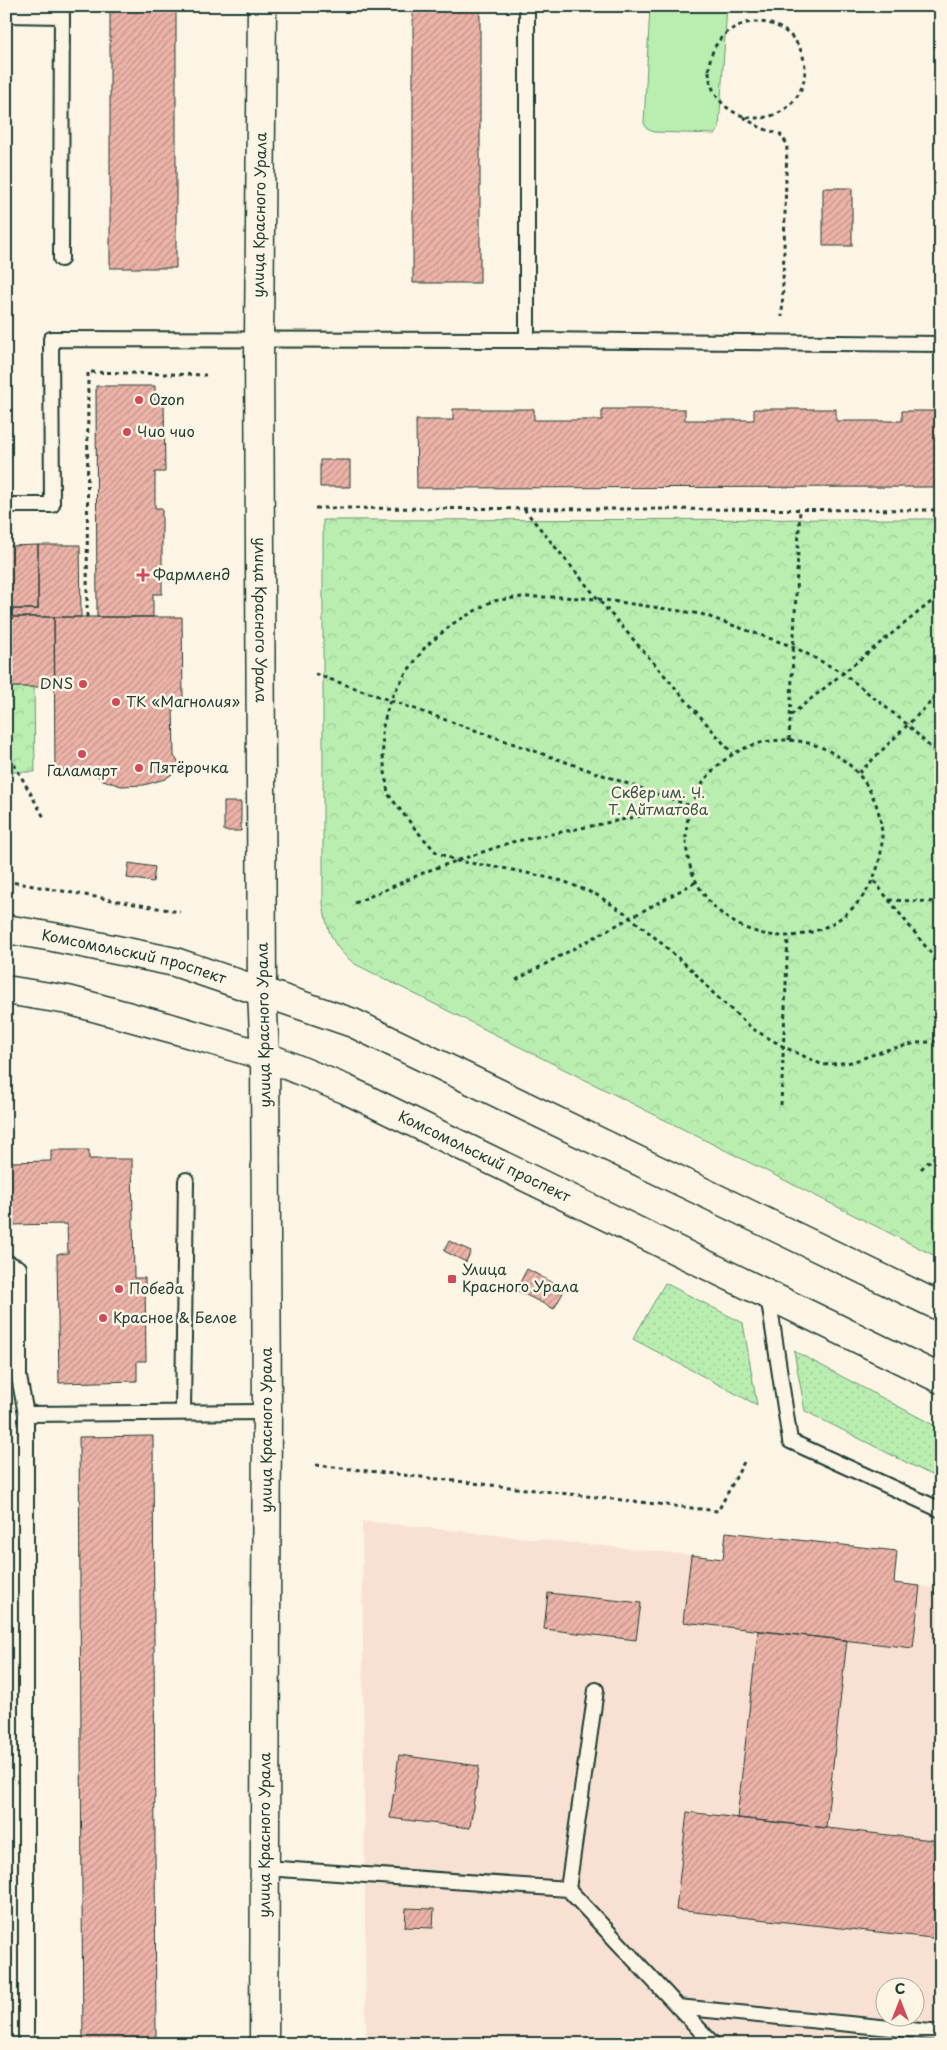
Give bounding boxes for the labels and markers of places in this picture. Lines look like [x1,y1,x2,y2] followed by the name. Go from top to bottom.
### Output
[149,387,185,410] place label: Ozon
[133,394,145,406] marker: Ozon
[137,419,195,442] place label: Чио чио
[121,426,133,438] marker: Чио чио
[153,562,230,585] place label: Фармленд
[137,569,149,581] marker: Фармленд
[40,671,73,694] place label: DNS
[77,678,89,690] marker: DNS
[126,689,241,712] place label: ТК «Магнолия»
[110,696,122,708] marker: ТК «Магнолия»
[76,748,88,760] marker: Галамарт
[149,755,229,778] place label: Пятёрочка
[47,758,118,781] place label: Галамарт
[133,762,145,774] marker: Пятёрочка
[462,1257,579,1297] place label: Улица Красного Урала
[446,1273,458,1285] marker: Улица Красного Урала
[129,1276,184,1299] place label: Победа
[113,1283,125,1295] marker: Победа
[113,1305,237,1328] place label: Красное & Белое
[97,1312,109,1324] marker: Красное & Белое

